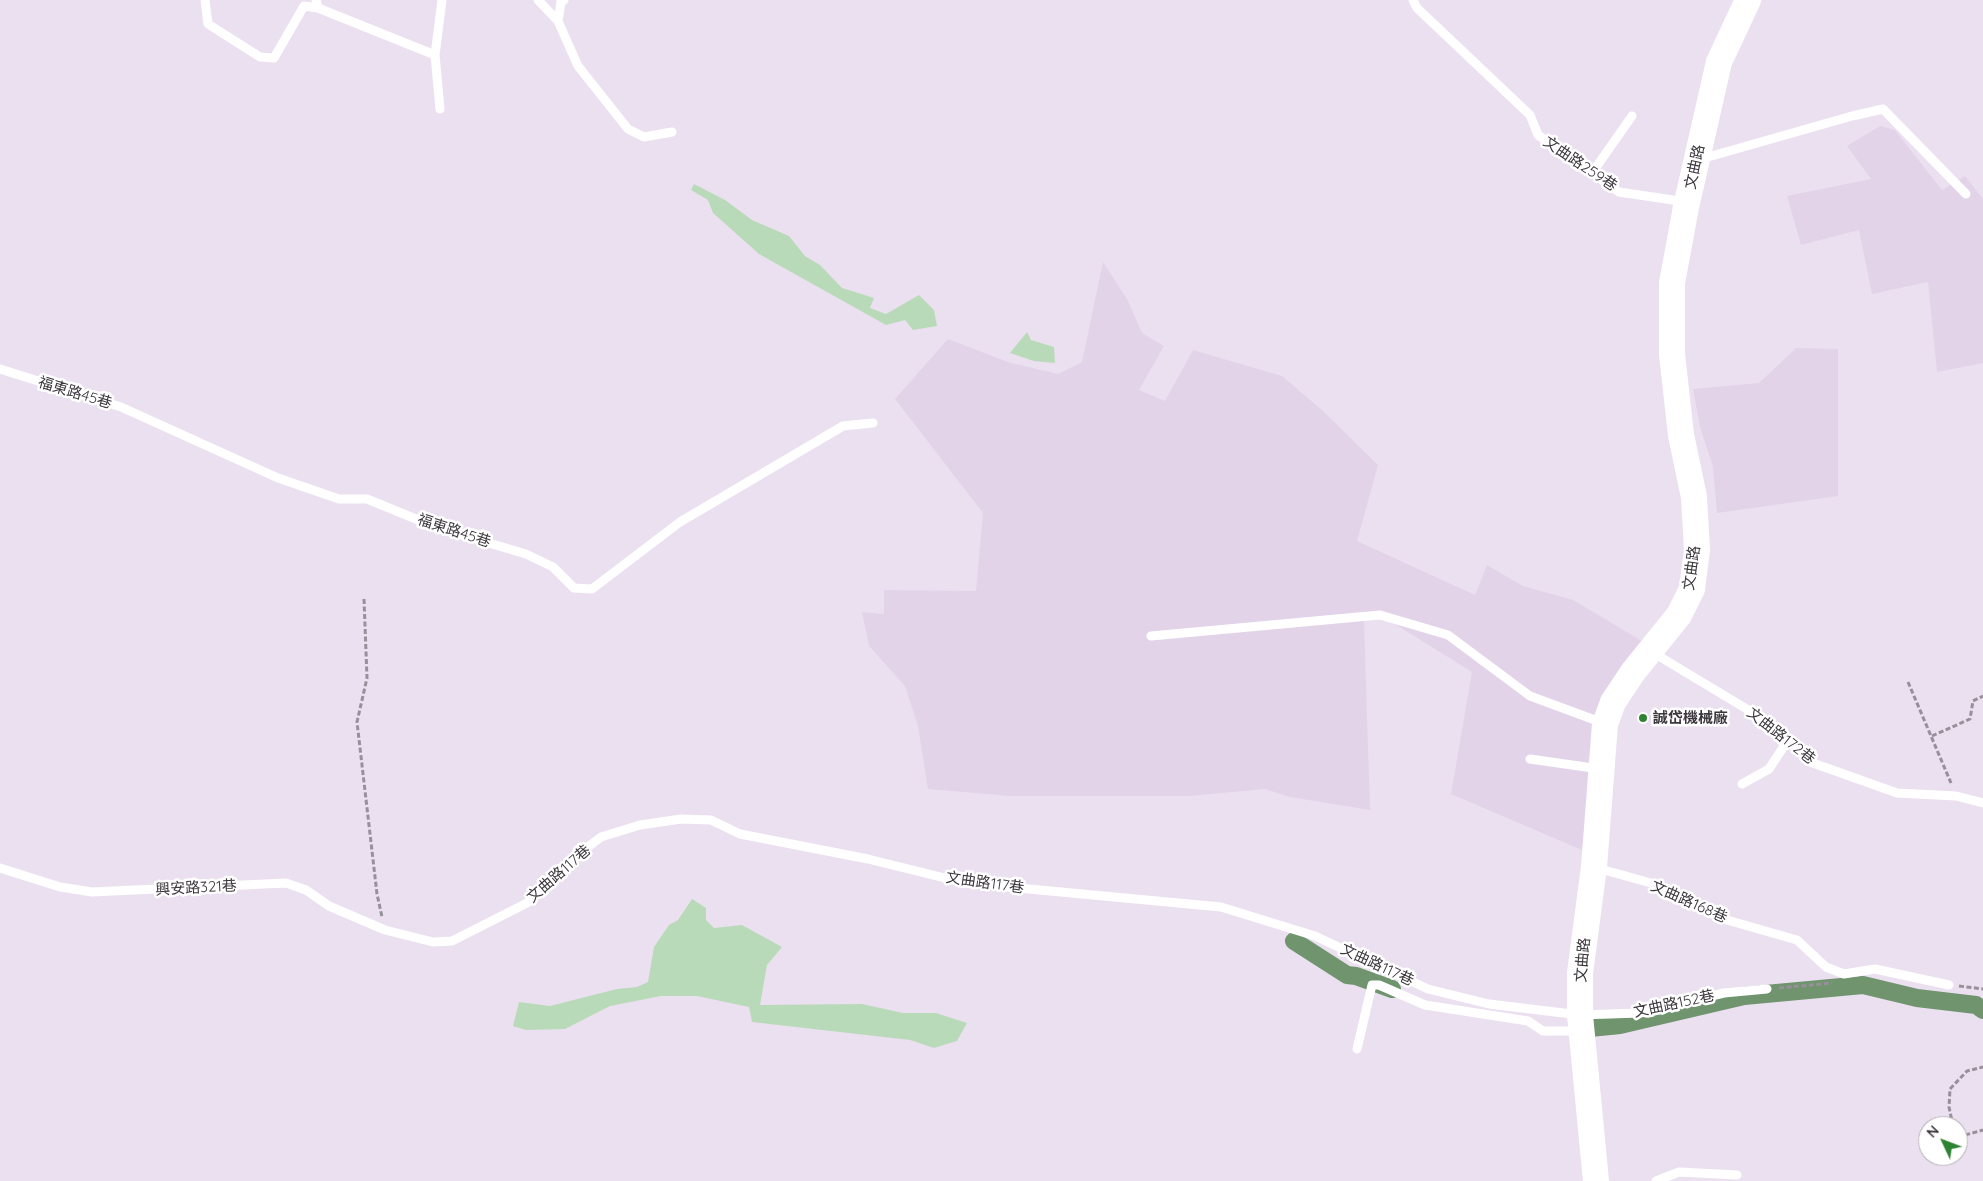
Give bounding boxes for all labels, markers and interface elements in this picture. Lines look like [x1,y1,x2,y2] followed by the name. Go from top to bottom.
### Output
[1540,133,1620,195] street label: 文曲路259巷
[1682,143,1708,191] street label: 文曲路
[36,373,114,413] street label: 福東路45巷
[415,511,493,551] street label: 福東路45巷
[1680,544,1704,592] street label: 文曲路
[1743,704,1819,768] street label: 文曲路172巷
[1653,709,1728,727] place label: 誠岱機械廠
[1637,712,1649,724] marker: 誠岱機械廠
[523,841,595,907] street label: 文曲路117巷
[945,869,1025,897] street label: 文曲路117巷
[155,877,237,899] street label: 興安路321巷
[1648,877,1730,927] street label: 文曲路168巷
[1572,937,1594,983] street label: 文曲路
[1337,940,1417,990] street label: 文曲路117巷
[1632,987,1716,1021] street label: 文曲路152巷
[1918,1116,1968,1166] north arrow
[1923,1122,1943,1141] text: N

